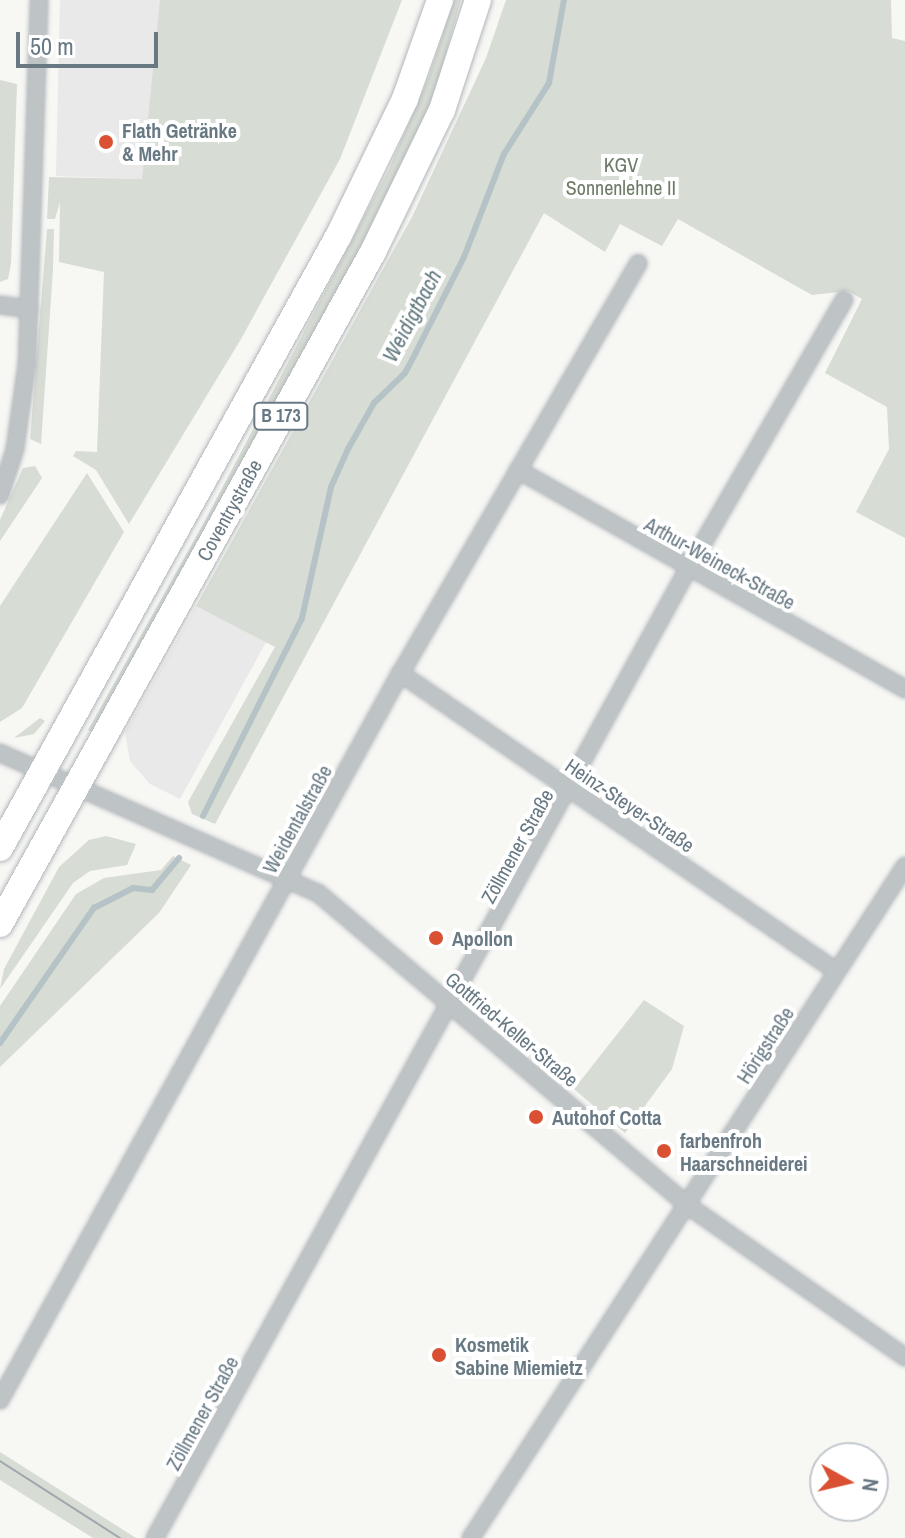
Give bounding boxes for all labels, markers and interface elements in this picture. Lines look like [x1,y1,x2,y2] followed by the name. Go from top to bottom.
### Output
[20,16,162,66] scale bar
[30,30,74,62] text: 50 m
[122,118,237,165] place label: Flath Getränke & Mehr
[97,133,115,151] marker: Flath Getränke & Mehr
[566,152,676,199] park label: KGV Sonnenlehne II
[377,265,447,367] water label: Weidigtbach
[253,402,309,430] road number: B 173
[191,455,267,565] street label: Coventrystraße
[641,512,799,614] street label: Arthur-Weineck-Straße
[561,753,699,857] street label: Heinz-Steyer-Straße
[257,761,337,877] street label: Weidentalstraße
[476,785,558,907] street label: Zöllmener Straße
[452,926,513,950] place label: Apollon
[427,929,445,947] marker: Apollon
[441,966,583,1092] street label: Gottfried-Keller-Straße
[731,1002,799,1088] street label: Hörigstraße
[552,1105,661,1129] place label: Autohof Cotta
[527,1108,545,1126] marker: Autohof Cotta
[680,1128,808,1175] place label: farbenfroh Haarschneiderei
[655,1142,673,1160] marker: farbenfroh Haarschneiderei
[455,1332,583,1379] place label: Kosmetik Sabine Miemietz
[430,1346,448,1364] marker: Kosmetik Sabine Miemietz
[161,1352,243,1474] street label: Zöllmener Straße
[809,1442,889,1522] north arrow
[855,1477,887,1494] text: N

